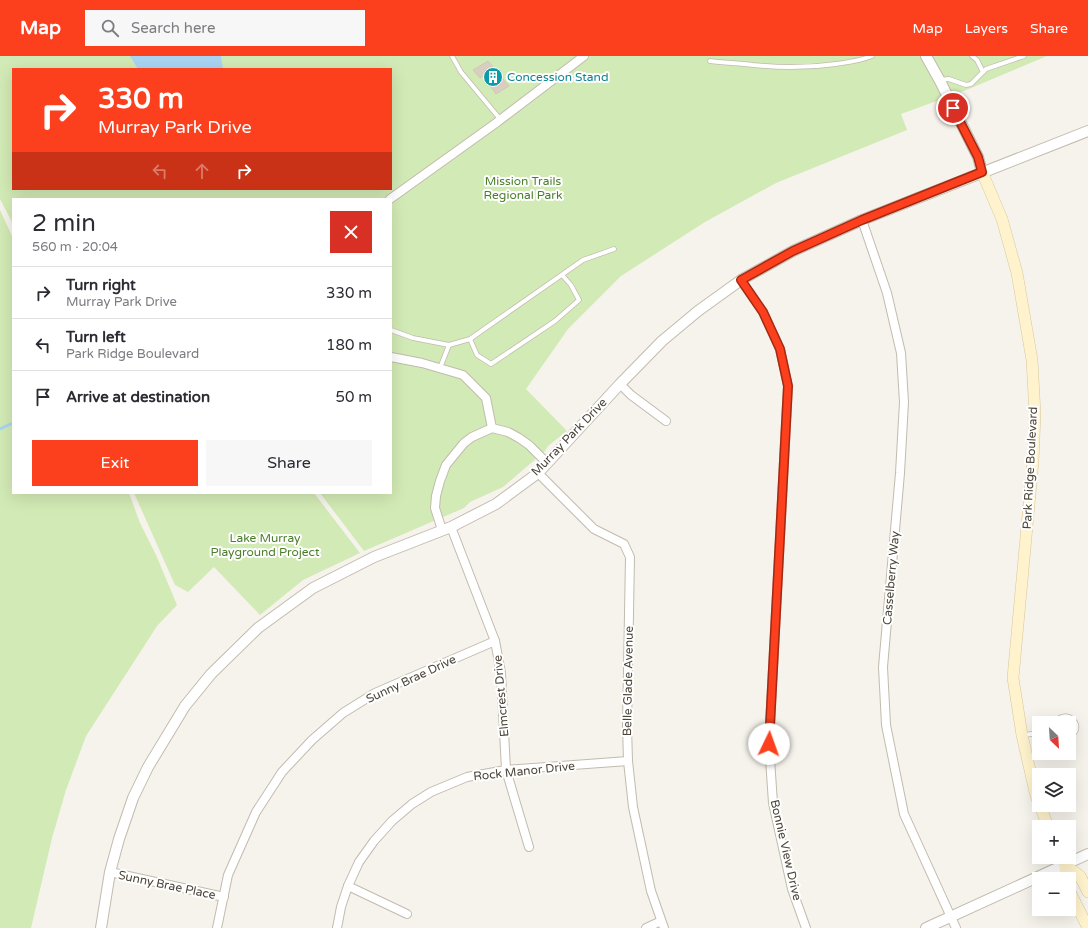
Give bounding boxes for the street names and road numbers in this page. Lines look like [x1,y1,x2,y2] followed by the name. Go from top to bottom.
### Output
[528,395,610,479] street label: Murray Park Drive
[1020,406,1040,530] street label: Park Ridge Boulevard
[880,530,902,626] street label: Casselberry Way
[620,626,636,736] street label: Belle Glade Avenue
[364,652,458,706] street label: Sunny Brae Drive
[490,654,512,738] street label: Elmcrest Drive
[472,759,576,783] street label: Rock Manor Drive
[768,798,804,902] street label: Bonnie View Drive
[117,868,217,902] street label: Sunny Brae Place

